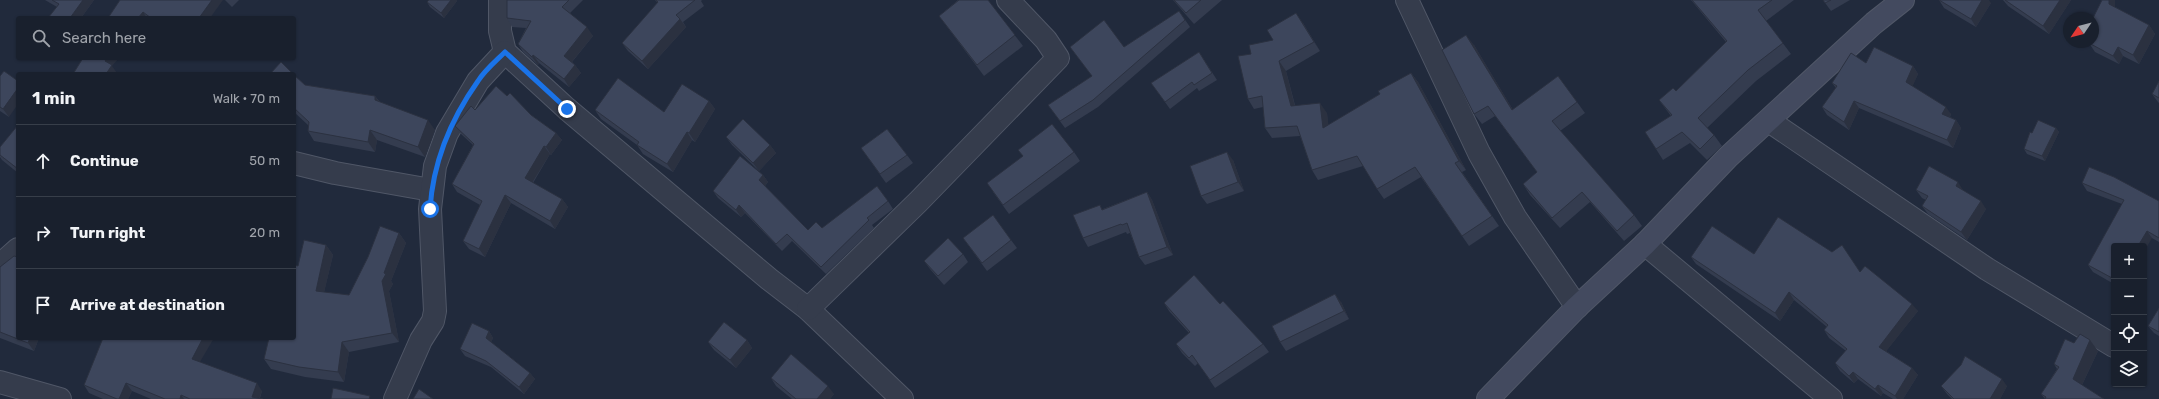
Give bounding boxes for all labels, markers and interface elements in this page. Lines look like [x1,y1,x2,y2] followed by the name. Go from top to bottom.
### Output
[2063,12,2099,48] north arrow
[16,16,296,60] search box
[30,27,52,49] icon: search
[62,29,146,47] text: Search here
[32,88,75,108] text: 1 min
[213,91,280,106] text: Walk · 70 m
[558,100,576,118] route end
[32,150,54,172] icon: ahead
[70,152,139,170] text: Continue
[249,153,280,168] text: 50 m
[421,200,439,218] route start
[32,222,54,244] icon: right
[70,224,145,242] text: Turn right
[249,225,280,240] text: 20 m
[2111,243,2147,387] map controls
[2111,243,2147,279] button: +
[2111,279,2147,315] button: −
[32,294,54,316] icon: arrive
[70,296,225,314] text: Arrive at destination
[2111,315,2147,351] button: locate
[2111,351,2147,387] button: layers

